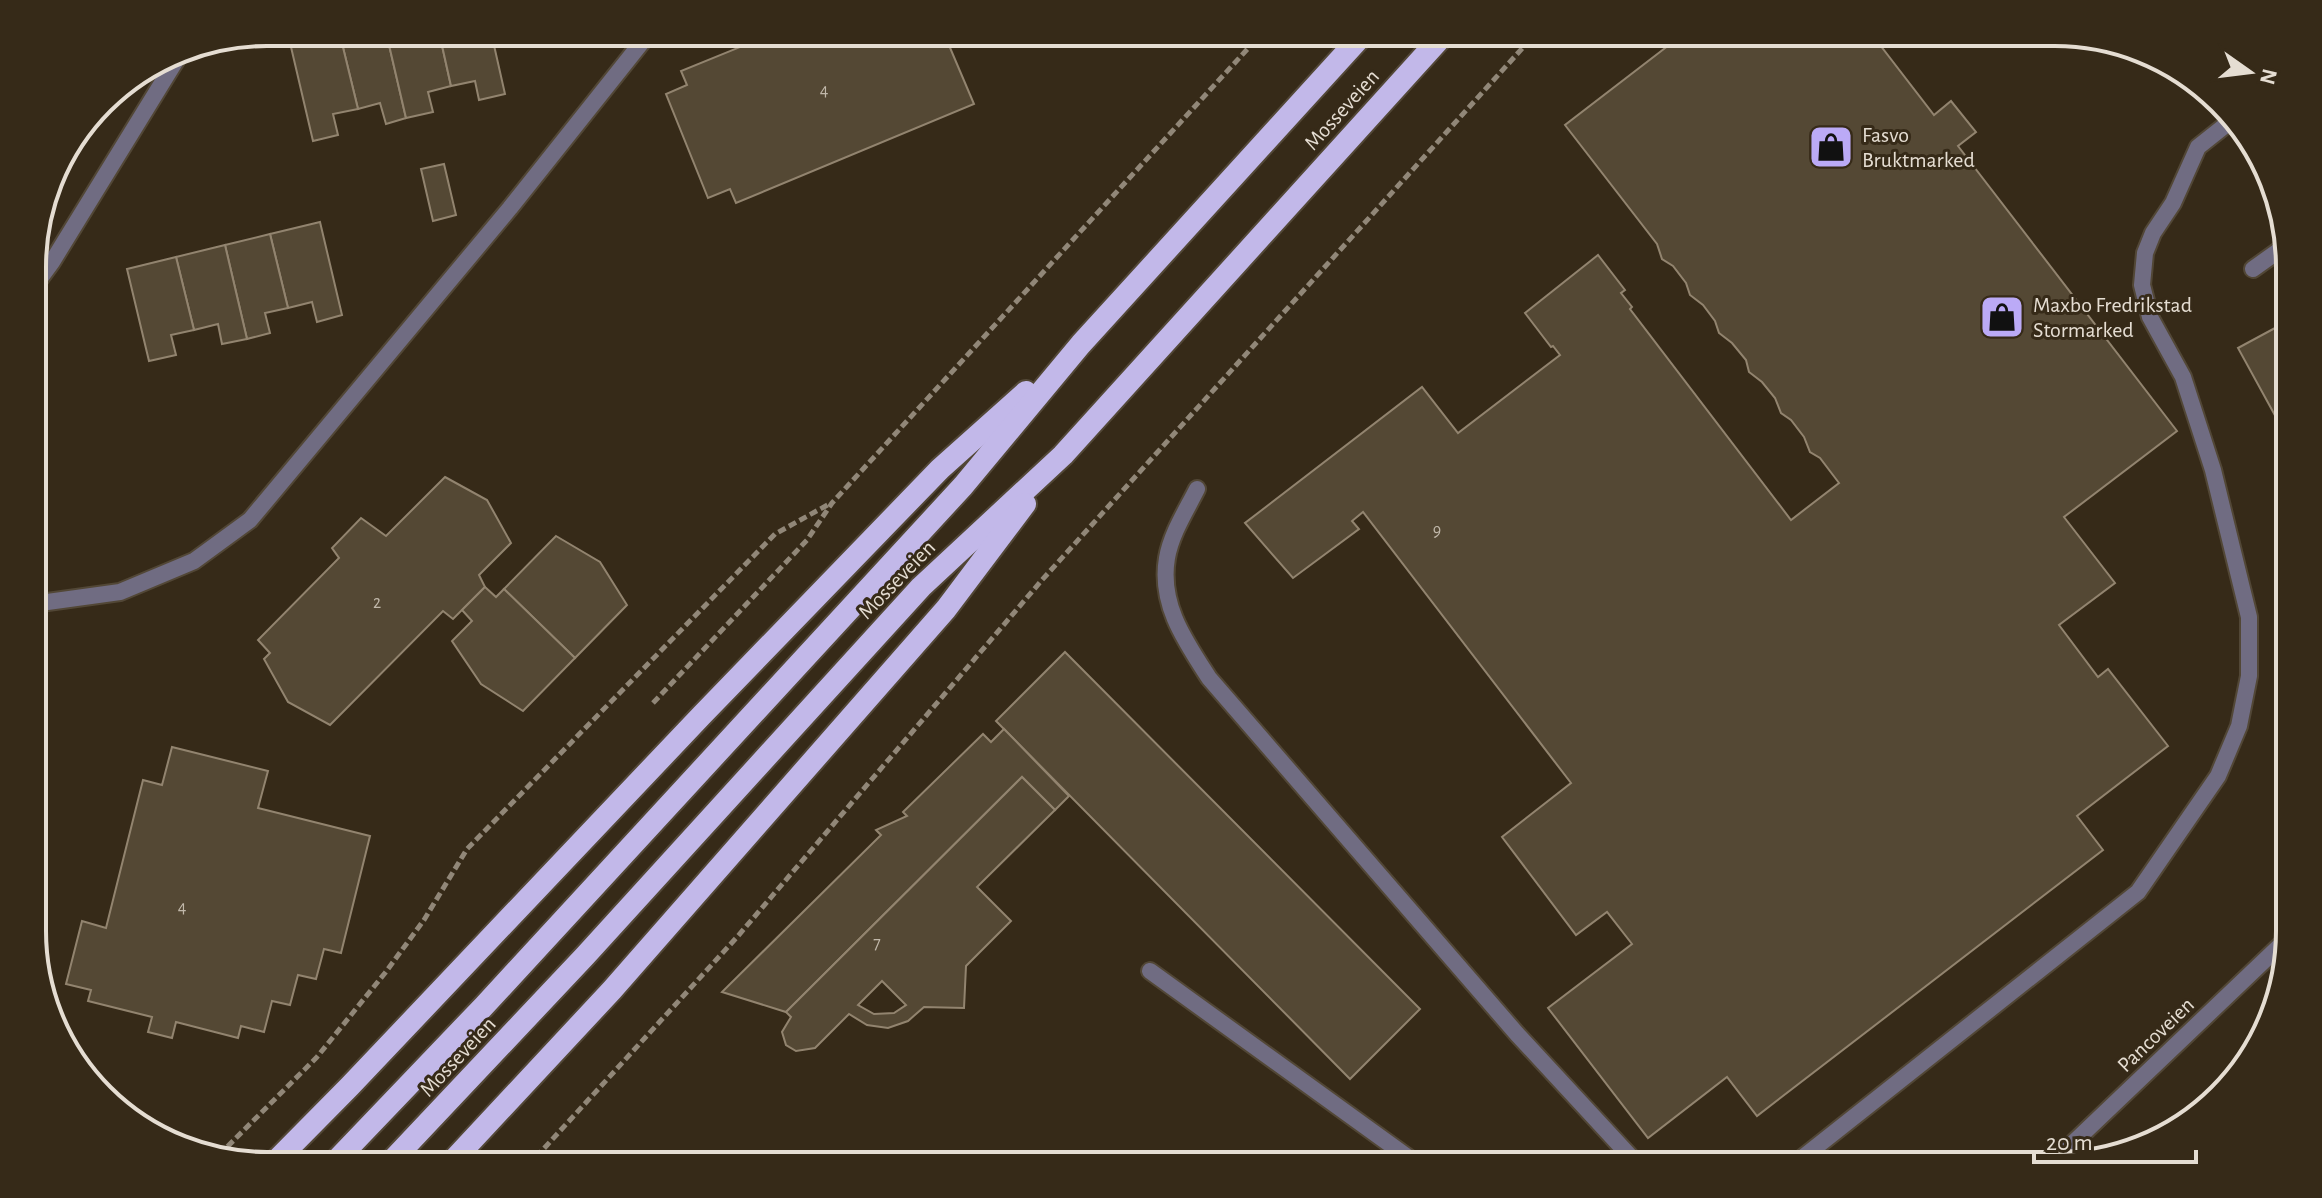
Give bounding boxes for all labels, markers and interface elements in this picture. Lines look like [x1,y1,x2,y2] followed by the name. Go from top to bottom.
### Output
[2210,32,2290,112] north arrow
[1300,65,1383,154] street label: Mosseveien
[2256,67,2281,87] text: N
[820,82,829,100] house number: 4
[1807,123,1855,171] shop icon: Fasvo Bruktmarked
[1862,124,1975,171] place label: Fasvo Bruktmarked
[1978,293,2026,341] shop icon: Maxbo Fredrikstad Stormarked
[2033,294,2192,341] place label: Maxbo Fredrikstad Stormarked
[1433,522,1441,540] house number: 9
[854,536,939,623] street label: Mosseveien
[373,594,381,612] house number: 2
[178,899,187,917] house number: 4
[873,935,881,953] house number: 7
[2113,993,2198,1076] street label: Pancoveien
[416,1013,500,1101] street label: Mosseveien
[2034,1114,2196,1164] scale bar
[2046,1131,2093,1155] text: 20 m

